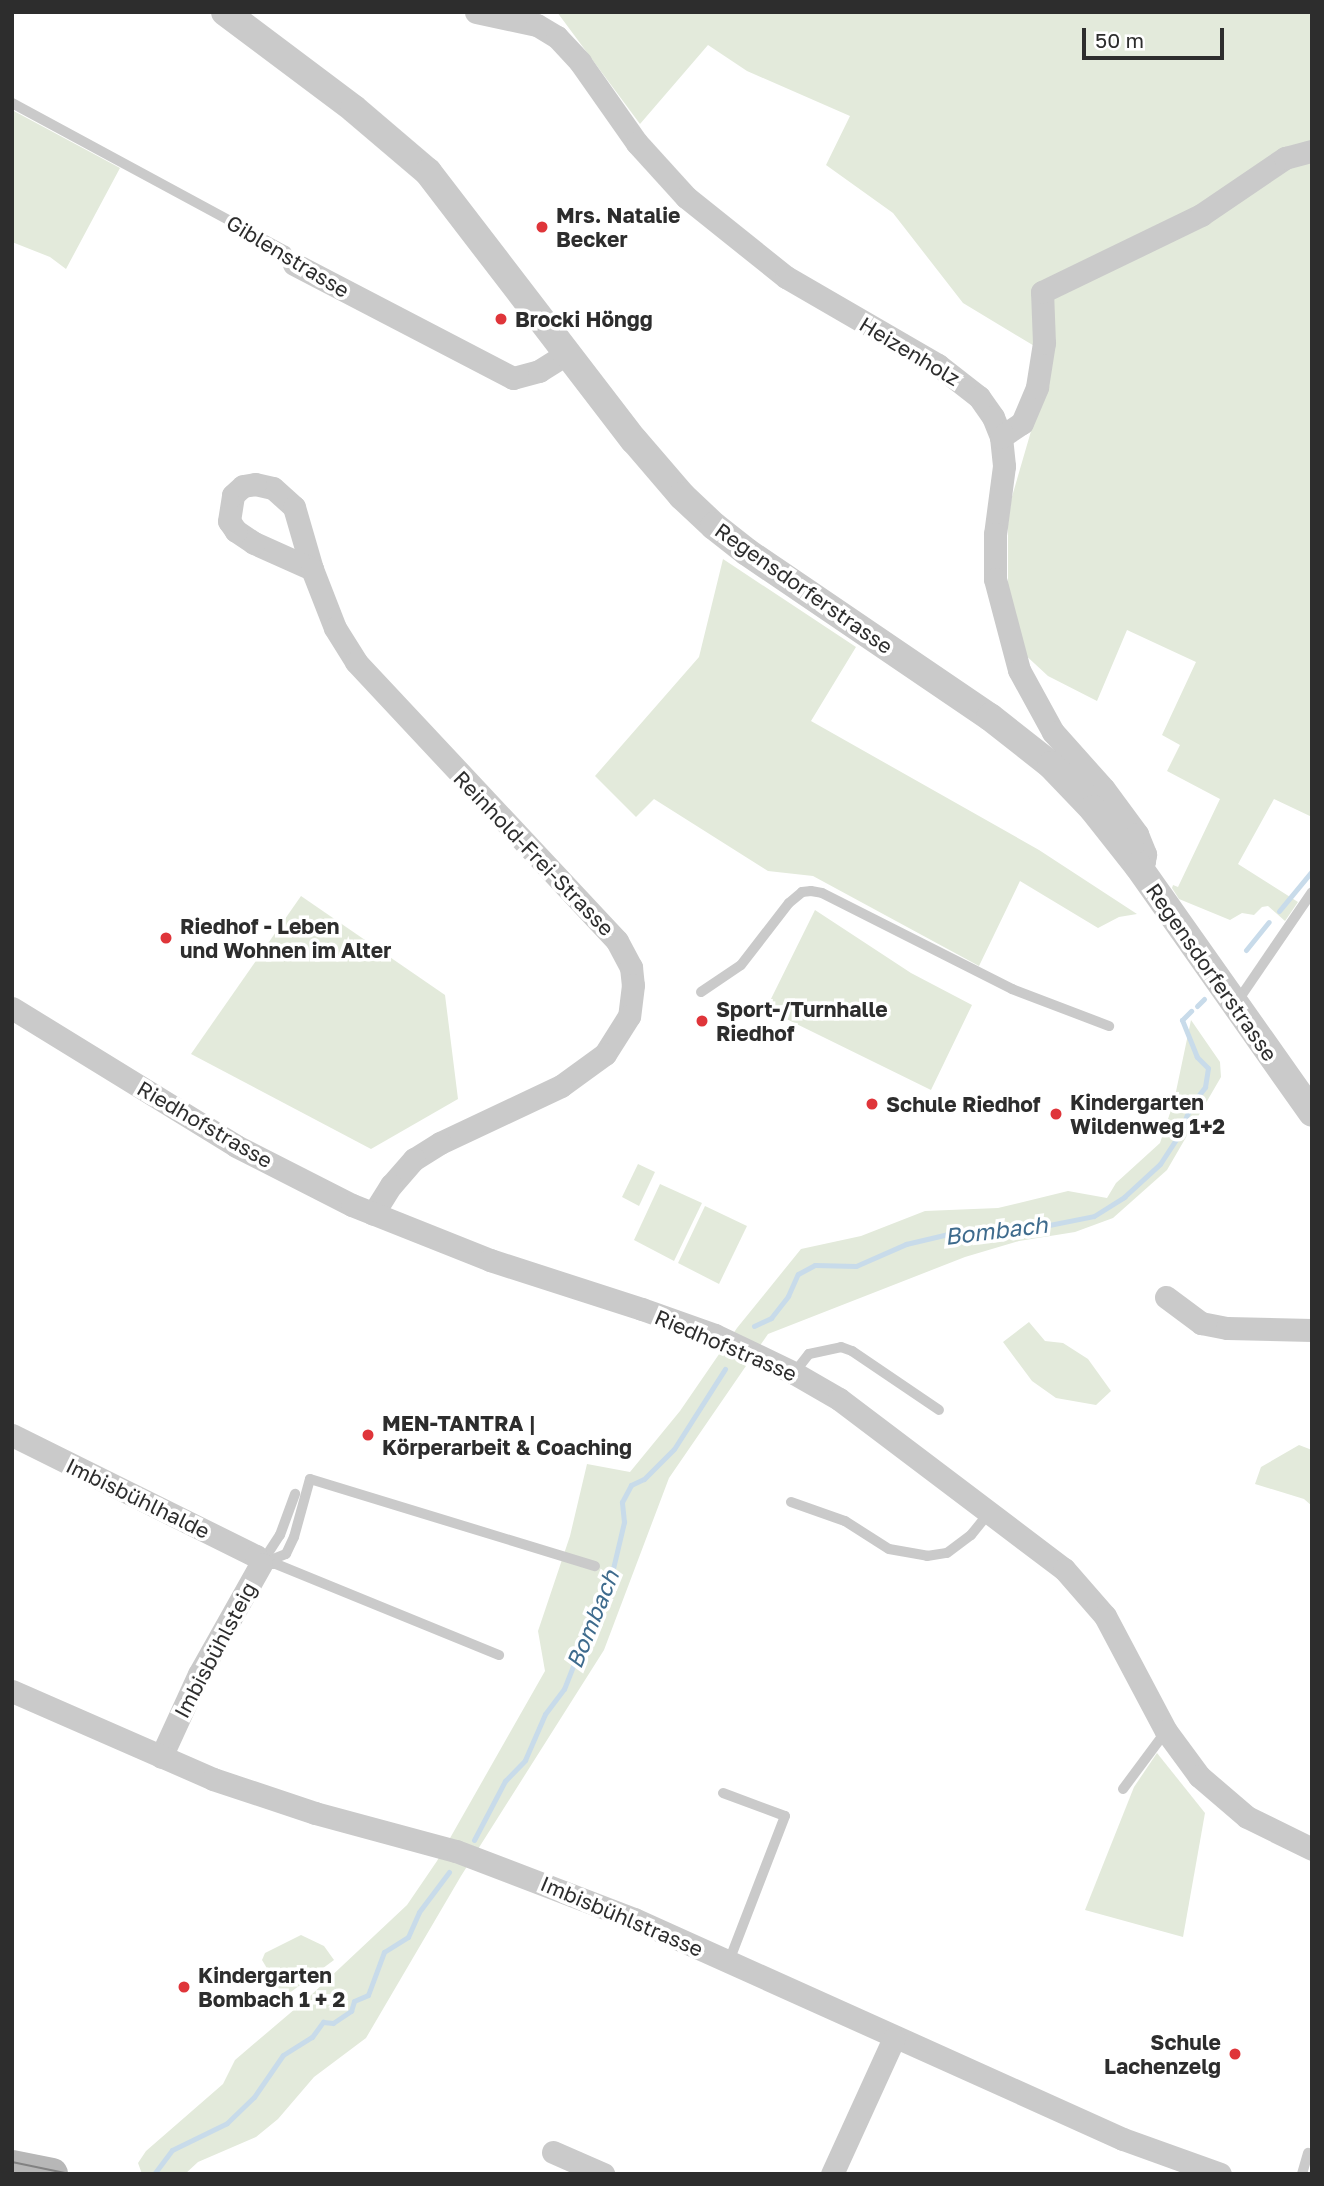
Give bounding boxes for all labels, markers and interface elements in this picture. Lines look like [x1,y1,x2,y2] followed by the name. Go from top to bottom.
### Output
[1086,14,1228,58] scale bar
[1095,27,1144,53] text: 50 m
[556,202,681,252] place label: Mrs. Natalie Becker
[222,209,354,303] street label: Giblenstrasse
[534,219,550,235] marker: Mrs. Natalie Becker
[515,306,653,332] place label: Brocki Höngg
[493,311,509,327] marker: Brocki Höngg
[855,311,965,391] street label: Heizenholz
[710,517,898,659] street label: Regensdorferstrasse
[449,765,619,941] street label: Reinhold-Frei-Strasse
[1141,878,1283,1066] street label: Regensdorferstrasse
[180,913,391,963] place label: Riedhof - Leben und Wohnen im Alter
[158,930,174,946] marker: Riedhof - Leben und Wohnen im Alter
[716,996,888,1046] place label: Sport-/Turnhalle Riedhof
[694,1013,710,1029] marker: Sport-/Turnhalle Riedhof
[133,1075,277,1173] street label: Riedhofstrasse
[1070,1089,1225,1139] place label: Kindergarten Wildenweg 1+2
[886,1091,1040,1117] place label: Schule Riedhof
[864,1096,880,1112] marker: Schule Riedhof
[1048,1106,1064,1122] marker: Kindergarten Wildenweg 1+2
[943,1210,1049,1250] water label: Bombach
[651,1304,801,1386] street label: Riedhofstrasse
[382,1410,632,1460] place label: MEN-TANTRA | Körperarbeit & Coaching
[360,1427,376,1443] marker: MEN-TANTRA | Körperarbeit & Coaching
[62,1452,214,1544] street label: Imbisbühlhalde
[560,1566,624,1672] water label: Bombach
[169,1578,261,1722] street label: Imbisbühlsteig
[537,1870,707,1962] street label: Imbisbühlstrasse
[198,1962,345,2012] place label: Kindergarten Bombach 1 + 2
[176,1979,192,1995] marker: Kindergarten Bombach 1 + 2
[1104,2029,1221,2079] place label: Schule Lachenzelg
[1227,2046,1243,2062] marker: Schule Lachenzelg

